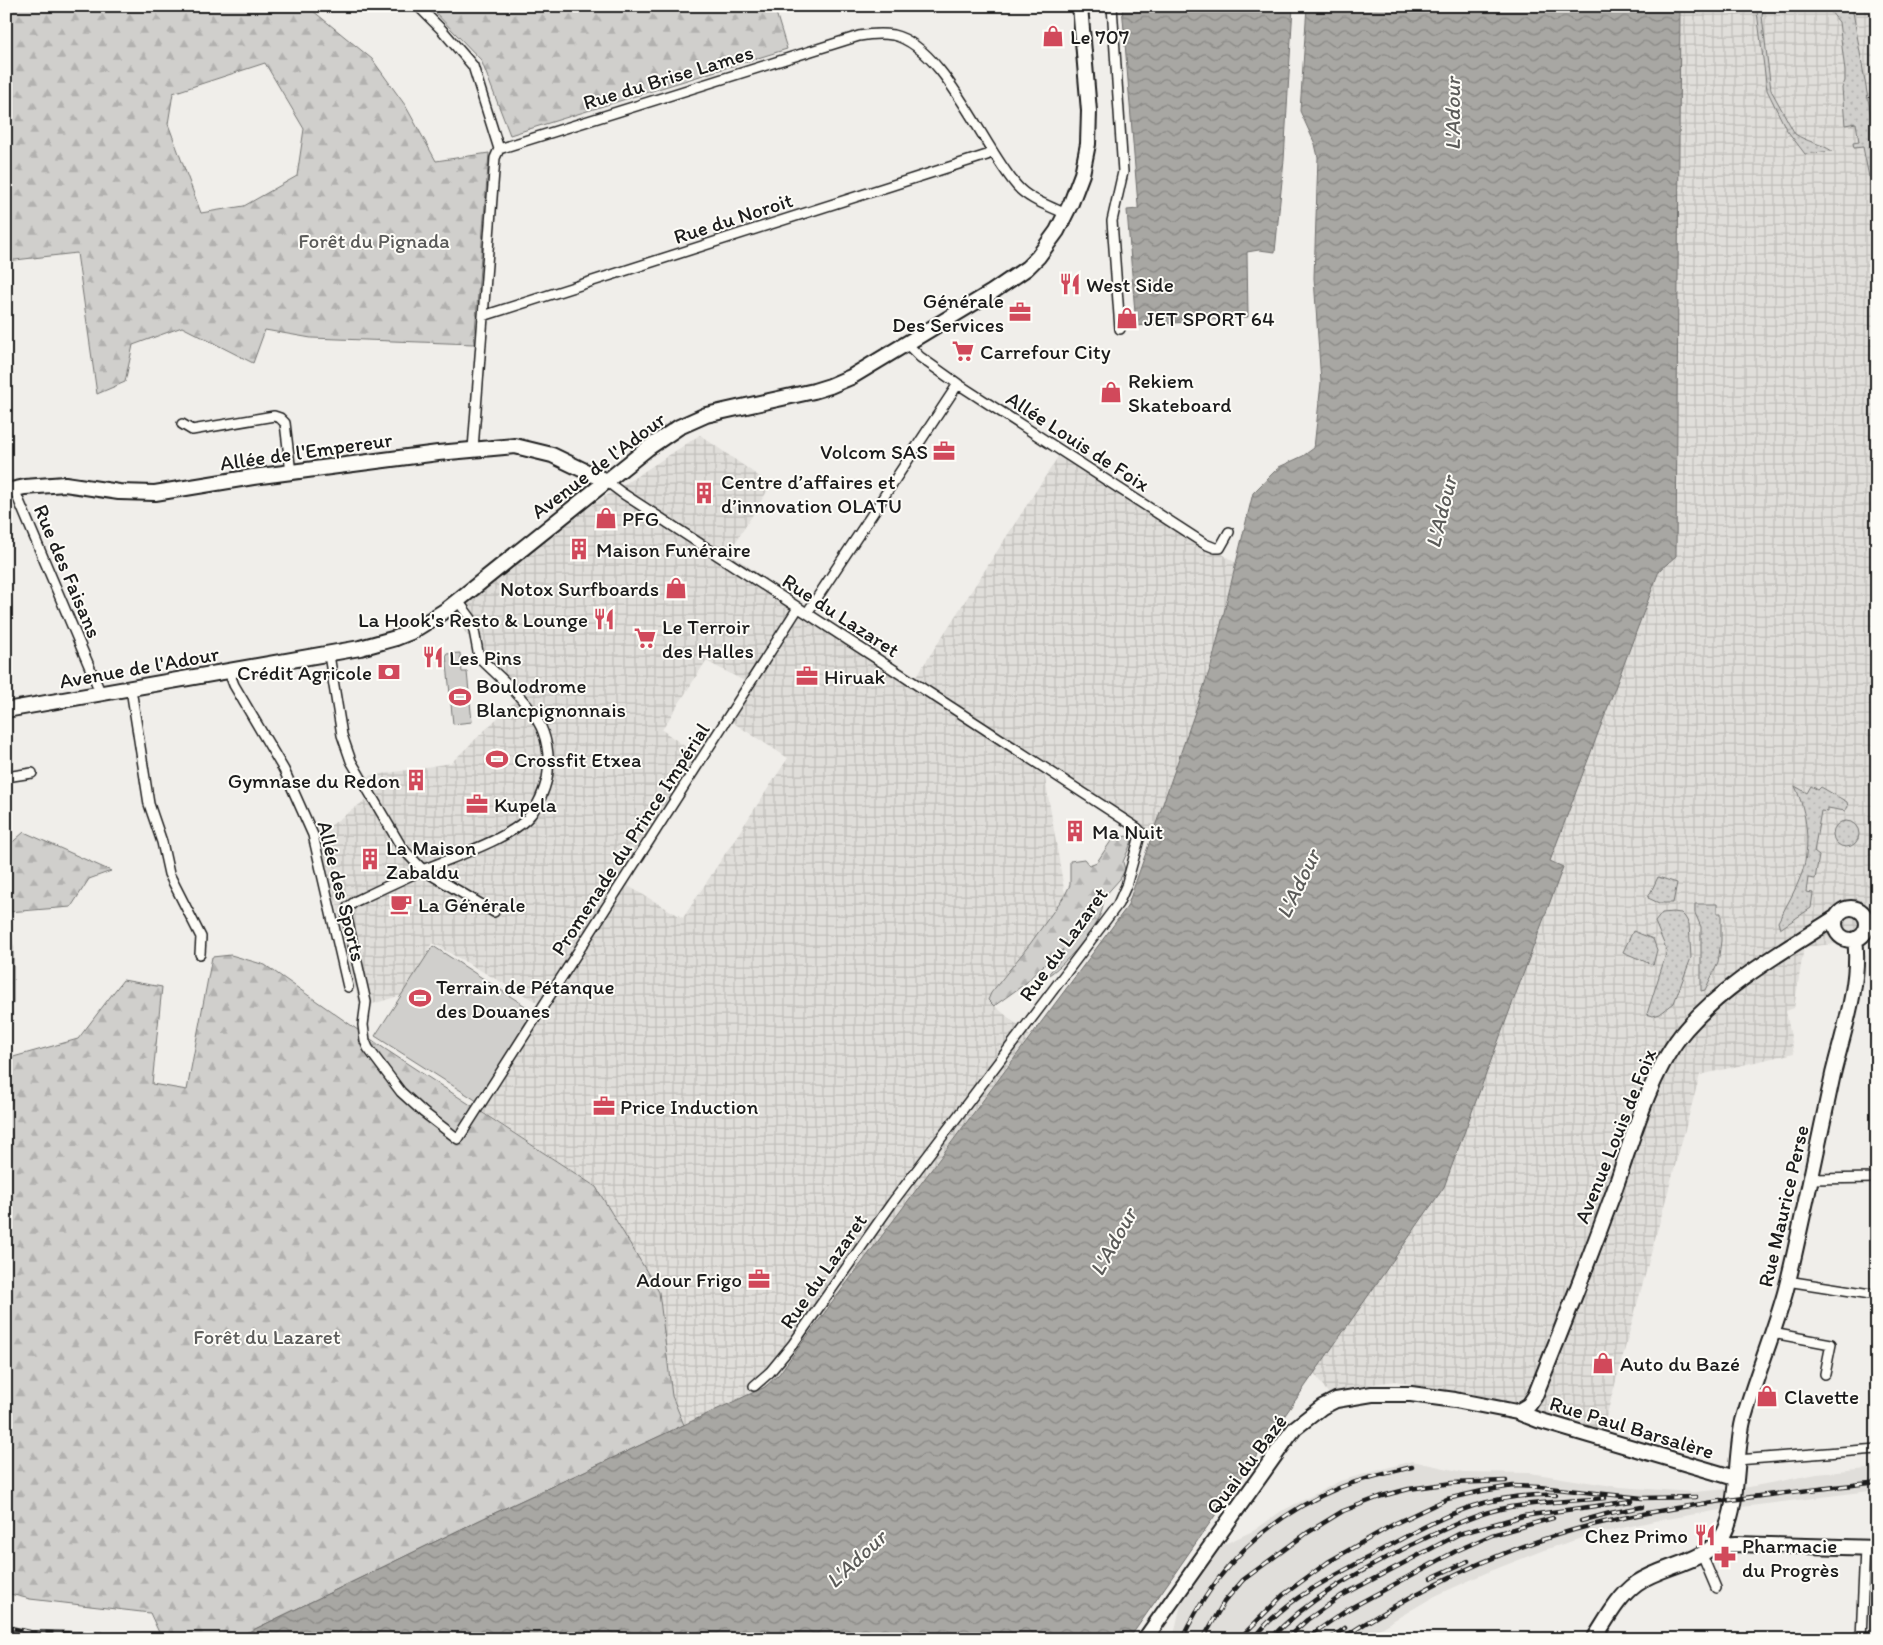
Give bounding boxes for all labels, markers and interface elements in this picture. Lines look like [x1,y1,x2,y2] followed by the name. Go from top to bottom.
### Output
[1040,23,1066,49] shop icon: Le 707
[1070,24,1129,49] place label: Le 707
[580,39,756,115] street label: Rue du Brise Lames
[1439,75,1466,151] water label: L'Adour
[670,187,796,249] street label: Rue du Noroit
[298,228,450,253] park label: Forêt du Pignada
[1057,271,1083,297] restaurant icon: West Side
[1086,272,1174,297] place label: West Side
[892,288,1004,337] place label: Générale Des Services
[1007,299,1033,325] office icon: Générale Des Services
[1114,305,1140,331] shop icon: JET SPORT 64
[1144,306,1275,331] place label: JET SPORT 64
[950,338,976,364] supermarket icon: Carrefour City
[980,339,1111,364] place label: Carrefour City
[1128,368,1232,417] place label: Rekiem Skateboard
[1098,379,1124,405] shop icon: Rekiem Skateboard
[1002,385,1155,497] street label: Allée Louis de Foix
[526,406,671,524] street label: Avenue de l'Adour
[218,427,394,475] street label: Allée de l'Empereur
[931,438,957,464] office icon: Volcom SAS
[820,439,928,464] place label: Volcom SAS
[721,469,902,518] place label: Centre d’affaires et d’innovation OLATU
[1419,471,1464,551] water label: L'Adour
[691,480,717,506] building icon: Centre d’affaires et d’innovation OLATU
[29,500,107,642] street label: Rue des Faisans
[593,505,619,531] shop icon: PFG
[622,506,659,531] place label: PFG
[566,536,592,562] building icon: Maison Funéraire
[596,537,751,562] place label: Maison Funéraire
[778,568,904,662] street label: Rue du Lazaret
[663,575,689,601] shop icon: Notox Surfboards
[500,576,659,601] place label: Notox Surfboards
[591,606,617,632] restaurant icon: La Hook's Resto & Lounge
[358,607,588,632] place label: La Hook's Resto & Lounge
[662,614,754,663] place label: Le Terroir des Halles
[632,625,658,651] supermarket icon: Le Terroir des Halles
[57,641,221,693] street label: Avenue de l'Adour
[420,644,446,670] restaurant icon: Les Pins
[449,645,522,670] place label: Les Pins
[376,659,402,685] bank icon: Crédit Agricole
[237,660,372,685] place label: Crédit Agricole
[794,663,820,689] office icon: Hiruak
[824,664,886,689] place label: Hiruak
[476,673,626,722] place label: Boulodrome Blancpignonnais
[447,684,473,710] sports icon: Boulodrome Blancpignonnais
[545,718,715,960] street label: Promenade du Prince Impérial
[484,746,510,772] sports icon: Crossfit Etxea
[514,747,641,772] place label: Crossfit Etxea
[403,767,429,793] building icon: Gymnase du Redon
[228,768,400,793] place label: Gymnase du Redon
[464,791,490,817] office icon: Kupela
[494,792,557,817] place label: Kupela
[312,818,372,964] street label: Allée des Sports
[1062,818,1088,844] building icon: Ma Nuit
[1092,819,1163,844] place label: Ma Nuit
[386,835,476,884] place label: La Maison Zabaldu
[1270,843,1327,923] water label: L'Adour
[357,846,383,872] building icon: La Maison Zabaldu
[1013,882,1113,1006] street label: Rue du Lazaret
[388,891,414,917] cafe icon: La Générale
[418,892,525,917] place label: La Générale
[436,974,614,1023] place label: Terrain de Pétanque des Douanes
[407,985,433,1011] sports icon: Terrain de Pétanque des Douanes
[1569,1045,1662,1227] street label: Avenue Louis de Foix
[591,1093,617,1119] office icon: Price Induction
[620,1094,758,1119] place label: Price Induction
[1752,1122,1814,1289] street label: Rue Maurice Perse
[1083,1201,1144,1280] water label: L'Adour
[774,1209,872,1333] street label: Rue du Lazaret
[746,1266,772,1292] office icon: Adour Frigo
[636,1267,742,1292] place label: Adour Frigo
[193,1324,341,1349] park label: Forêt du Lazaret
[1590,1350,1616,1376] shop icon: Auto du Bazé
[1620,1351,1740,1376] place label: Auto du Bazé
[1754,1383,1780,1409] shop icon: Clavette
[1784,1384,1859,1409] place label: Clavette
[1547,1390,1717,1464] street label: Rue Paul Barsalère
[1200,1409,1292,1519] street label: Quai du Bazé
[820,1522,894,1594] water label: L'Adour
[1692,1522,1718,1548] restaurant icon: Chez Primo
[1585,1523,1688,1548] place label: Chez Primo
[1742,1533,1839,1582] place label: Pharmacie du Progrès
[1712,1544,1738,1570] pharmacy icon: Pharmacie du Progrès

